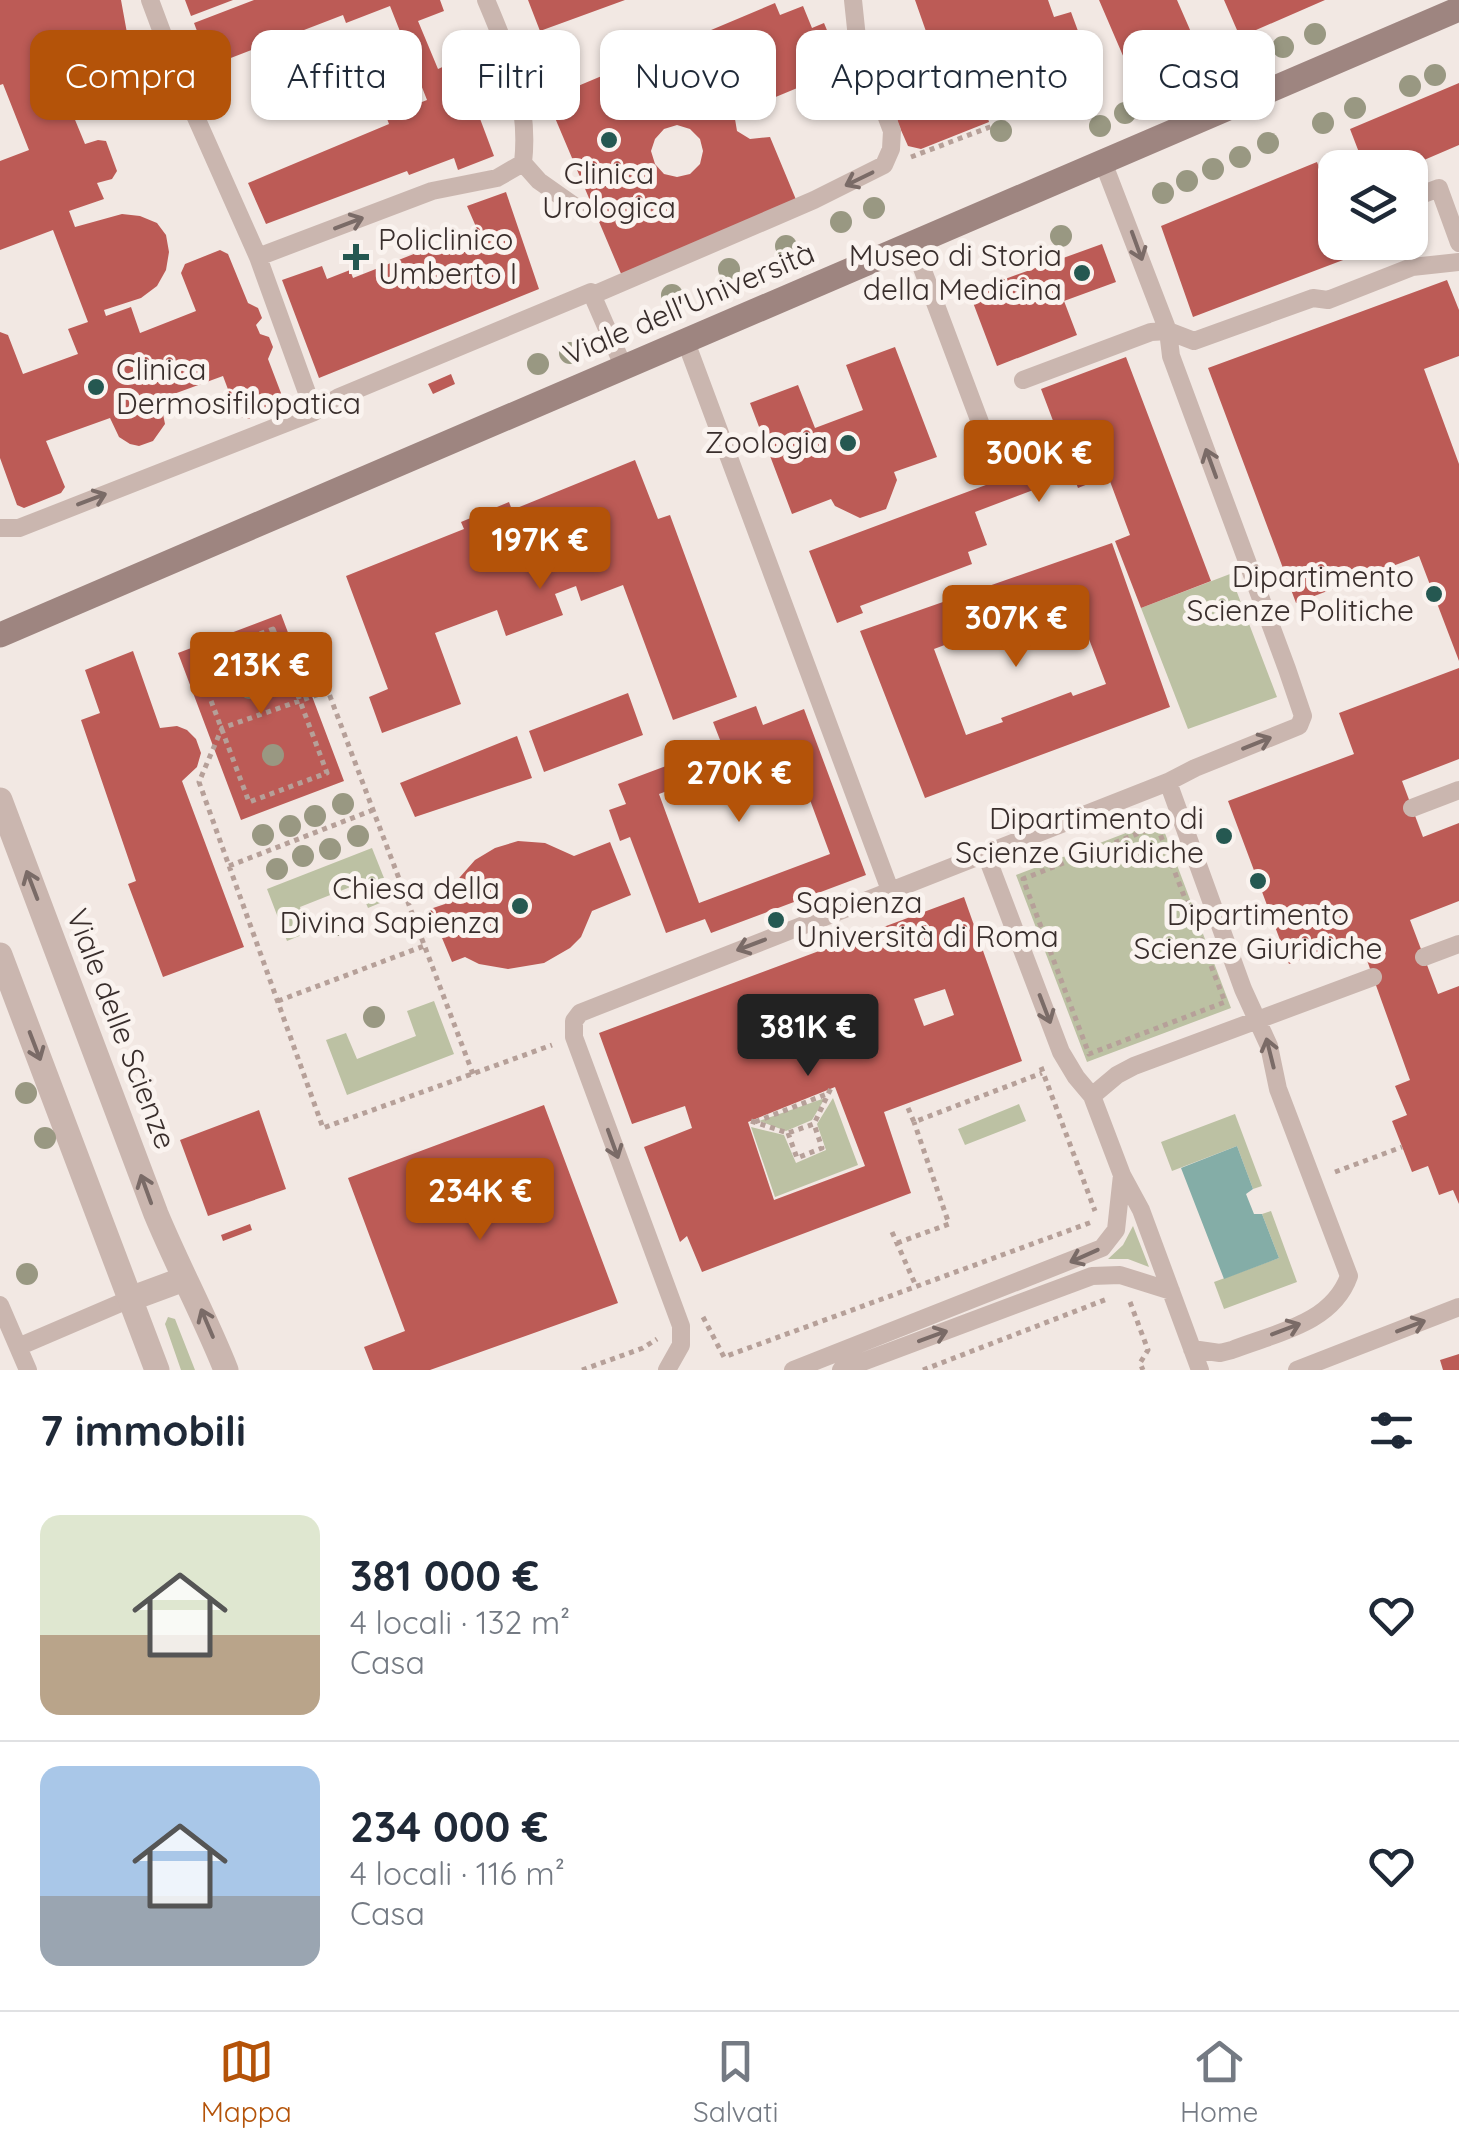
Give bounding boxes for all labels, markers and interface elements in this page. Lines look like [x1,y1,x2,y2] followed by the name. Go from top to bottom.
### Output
[30,30,231,120] chip: Compra
[251,30,422,120] chip: Affitta
[442,30,580,120] chip: Filtri
[600,30,776,120] chip: Nuovo
[796,30,1103,120] chip: Appartamento
[1123,30,1275,120] chip: Casa
[598,129,620,151] marker: Clinica Urologica
[1318,150,1428,260] map controls
[1318,150,1428,260] button: layers
[542,154,676,226] place label: Clinica Urologica
[845,170,875,189] one-way arrow
[333,213,364,231] one-way arrow
[378,220,517,292] place label: Policlinico Umberto I
[1129,230,1147,261] one-way arrow
[557,233,820,373] street label: Viale dell'Università
[849,236,1062,308] place label: Museo di Storia della Medicina
[343,244,369,270] marker: Policlinico Umberto I
[1071,262,1093,284] marker: Museo di Storia della Medicina
[116,350,361,422] place label: Clinica Dermosifilopatica
[85,376,107,398] marker: Clinica Dermosifilopatica
[958,420,1120,505] pin: 300K €
[705,423,828,461] place label: Zoologia
[837,432,859,454] marker: Zoologia
[986,432,1092,472] text: 300K €
[1201,449,1219,480] one-way arrow
[76,489,107,507] one-way arrow
[459,507,621,592] pin: 197K €
[491,519,589,559] text: 197K €
[1187,557,1414,629] place label: Dipartimento Scienze Politiche
[1423,583,1445,605] marker: Dipartimento Scienze Politiche
[935,585,1097,670] pin: 307K €
[964,597,1068,637] text: 307K €
[180,632,342,717] pin: 213K €
[212,644,310,684] text: 213K €
[1241,733,1272,751] one-way arrow
[658,740,820,825] pin: 270K €
[686,752,792,792] text: 270K €
[955,799,1204,871] place label: Dipartimento di Scienze Giuridiche
[1213,825,1235,847] marker: Dipartimento di Scienze Giuridiche
[280,869,500,941] place label: Chiesa della Divina Sapienza
[22,870,40,901] one-way arrow
[1247,870,1269,892] marker: Dipartimento Scienze Giuridiche
[796,883,1059,955] place label: Sapienza Università di Roma
[509,895,531,917] marker: Chiesa della Divina Sapienza
[1134,895,1382,967] place label: Dipartimento Scienze Giuridiche
[59,903,185,1154] street label: Viale delle Scienze
[765,909,787,931] marker: Sapienza Università di Roma
[737,937,767,955] one-way arrow
[1037,992,1055,1023] one-way arrow
[727,994,889,1079] pin: 381K €
[759,1006,857,1046] text: 381K €
[27,1031,45,1061] one-way arrow
[1260,1037,1278,1069] one-way arrow
[605,1127,623,1158] one-way arrow
[399,1158,561,1243] pin: 234K €
[428,1170,532,1210] text: 234K €
[136,1174,154,1205] one-way arrow
[1070,1248,1100,1266] one-way arrow
[197,1308,215,1339] one-way arrow
[1394,1316,1425,1334] one-way arrow
[1270,1319,1300,1337] one-way arrow
[916,1326,947,1344] one-way arrow
[1364,1403,1419,1458] icon: filters
[40,1404,246,1457] text: 7 immobili
[350,1549,539,1602] text: 381 000 €
[120,1555,240,1675] icon: home
[1364,1588,1419,1643] icon: heart
[350,1602,570,1642] text: 4 locali · 132 m²
[350,1642,425,1682] text: Casa
[350,1800,548,1853] text: 234 000 €
[120,1806,240,1926] icon: home
[1364,1839,1419,1894] icon: heart
[350,1853,565,1893] text: 4 locali · 116 m²
[350,1893,425,1933] text: Casa
[201,2034,292,2129] tab: Mappa
[693,2034,779,2129] tab: Salvati
[1180,2034,1258,2129] tab: Home

